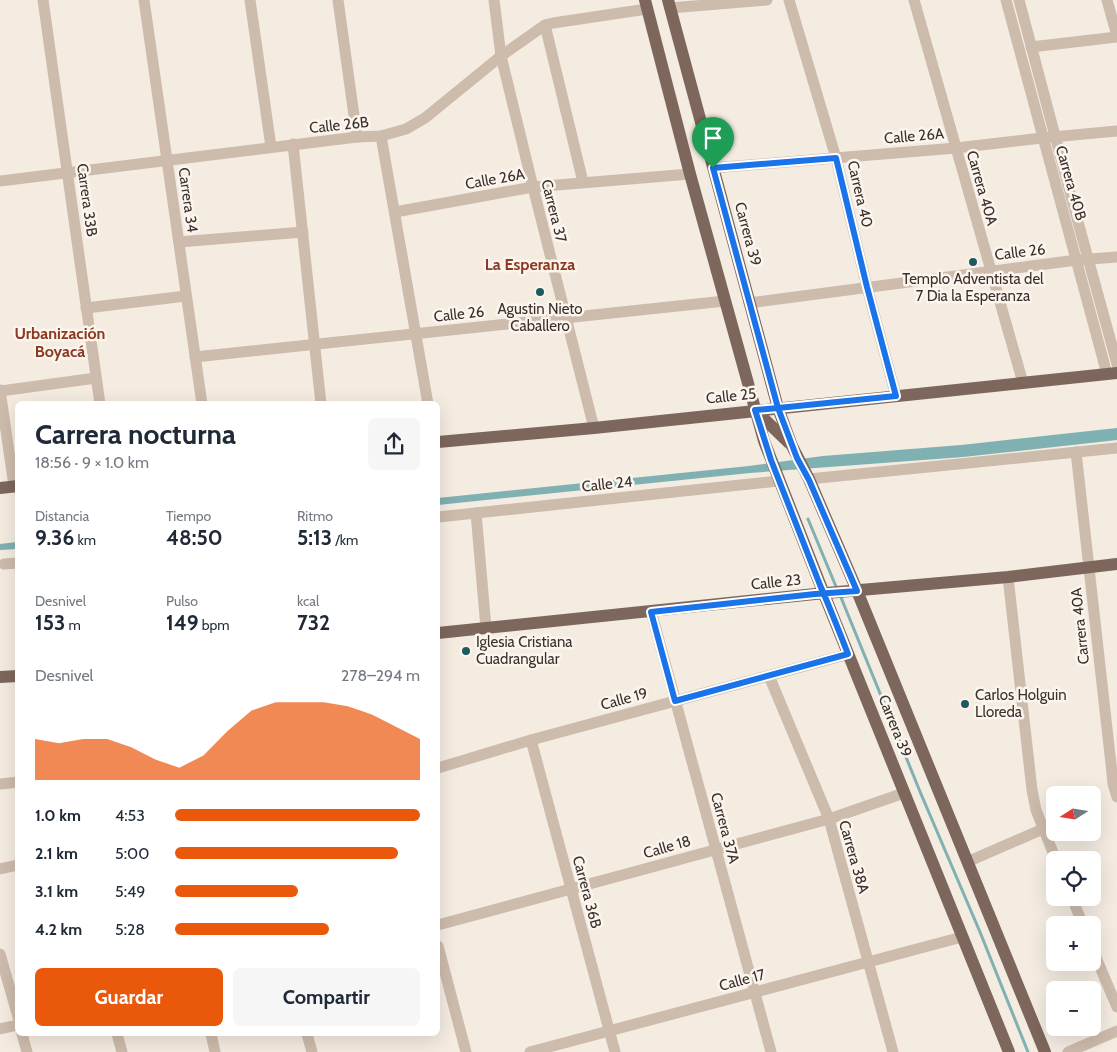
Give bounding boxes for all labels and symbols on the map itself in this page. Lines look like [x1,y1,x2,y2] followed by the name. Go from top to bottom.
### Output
[308,113,370,137] street label: Calle 26B
[692,117,734,168] pin
[883,124,945,148] street label: Calle 26A
[1052,144,1090,222] street label: Carrera 40B
[963,149,1001,228] street label: Carrera 40A
[844,159,876,229] street label: Carrera 40
[73,162,101,238] street label: Carrera 33B
[464,165,527,193] street label: Calle 26A
[175,166,202,234] street label: Carrera 34
[537,178,571,245] street label: Carrera 37
[731,200,765,268] street label: Carrera 39
[994,240,1046,264] street label: Calle 26
[485,255,575,274] district label: La Esperanza
[967,256,979,268] marker: Templo Adventista del 7 Dia la Esperanza
[902,270,1044,305] place label: Templo Adventista del 7 Dia la Esperanza
[534,286,546,298] marker: Agustin Nieto Caballero
[497,300,583,335] place label: Agustin Nieto Caballero
[433,302,485,326] street label: Calle 26
[15,324,105,361] district label: Urbanización Boyacá
[705,384,757,408] street label: Calle 25
[581,472,634,496] street label: Calle 24
[750,570,802,594] street label: Calle 23
[1067,586,1093,665] street label: Carrera 40A
[476,633,573,668] place label: Iglesia Cristiana Cuadrangular
[460,645,472,657] marker: Iglesia Cristiana Cuadrangular
[599,684,649,714] street label: Calle 19
[975,686,1067,721] place label: Carlos Holguin Lloreda
[874,692,916,760] street label: Carrera 39
[959,698,971,710] marker: Carlos Holguin Lloreda
[1046,786,1101,841] north arrow
[707,790,743,866] street label: Carrera 37A
[835,818,873,896] street label: Carrera 38A
[641,832,693,862] street label: Calle 18
[569,854,605,930] street label: Carrera 36B
[717,965,767,995] street label: Calle 17

